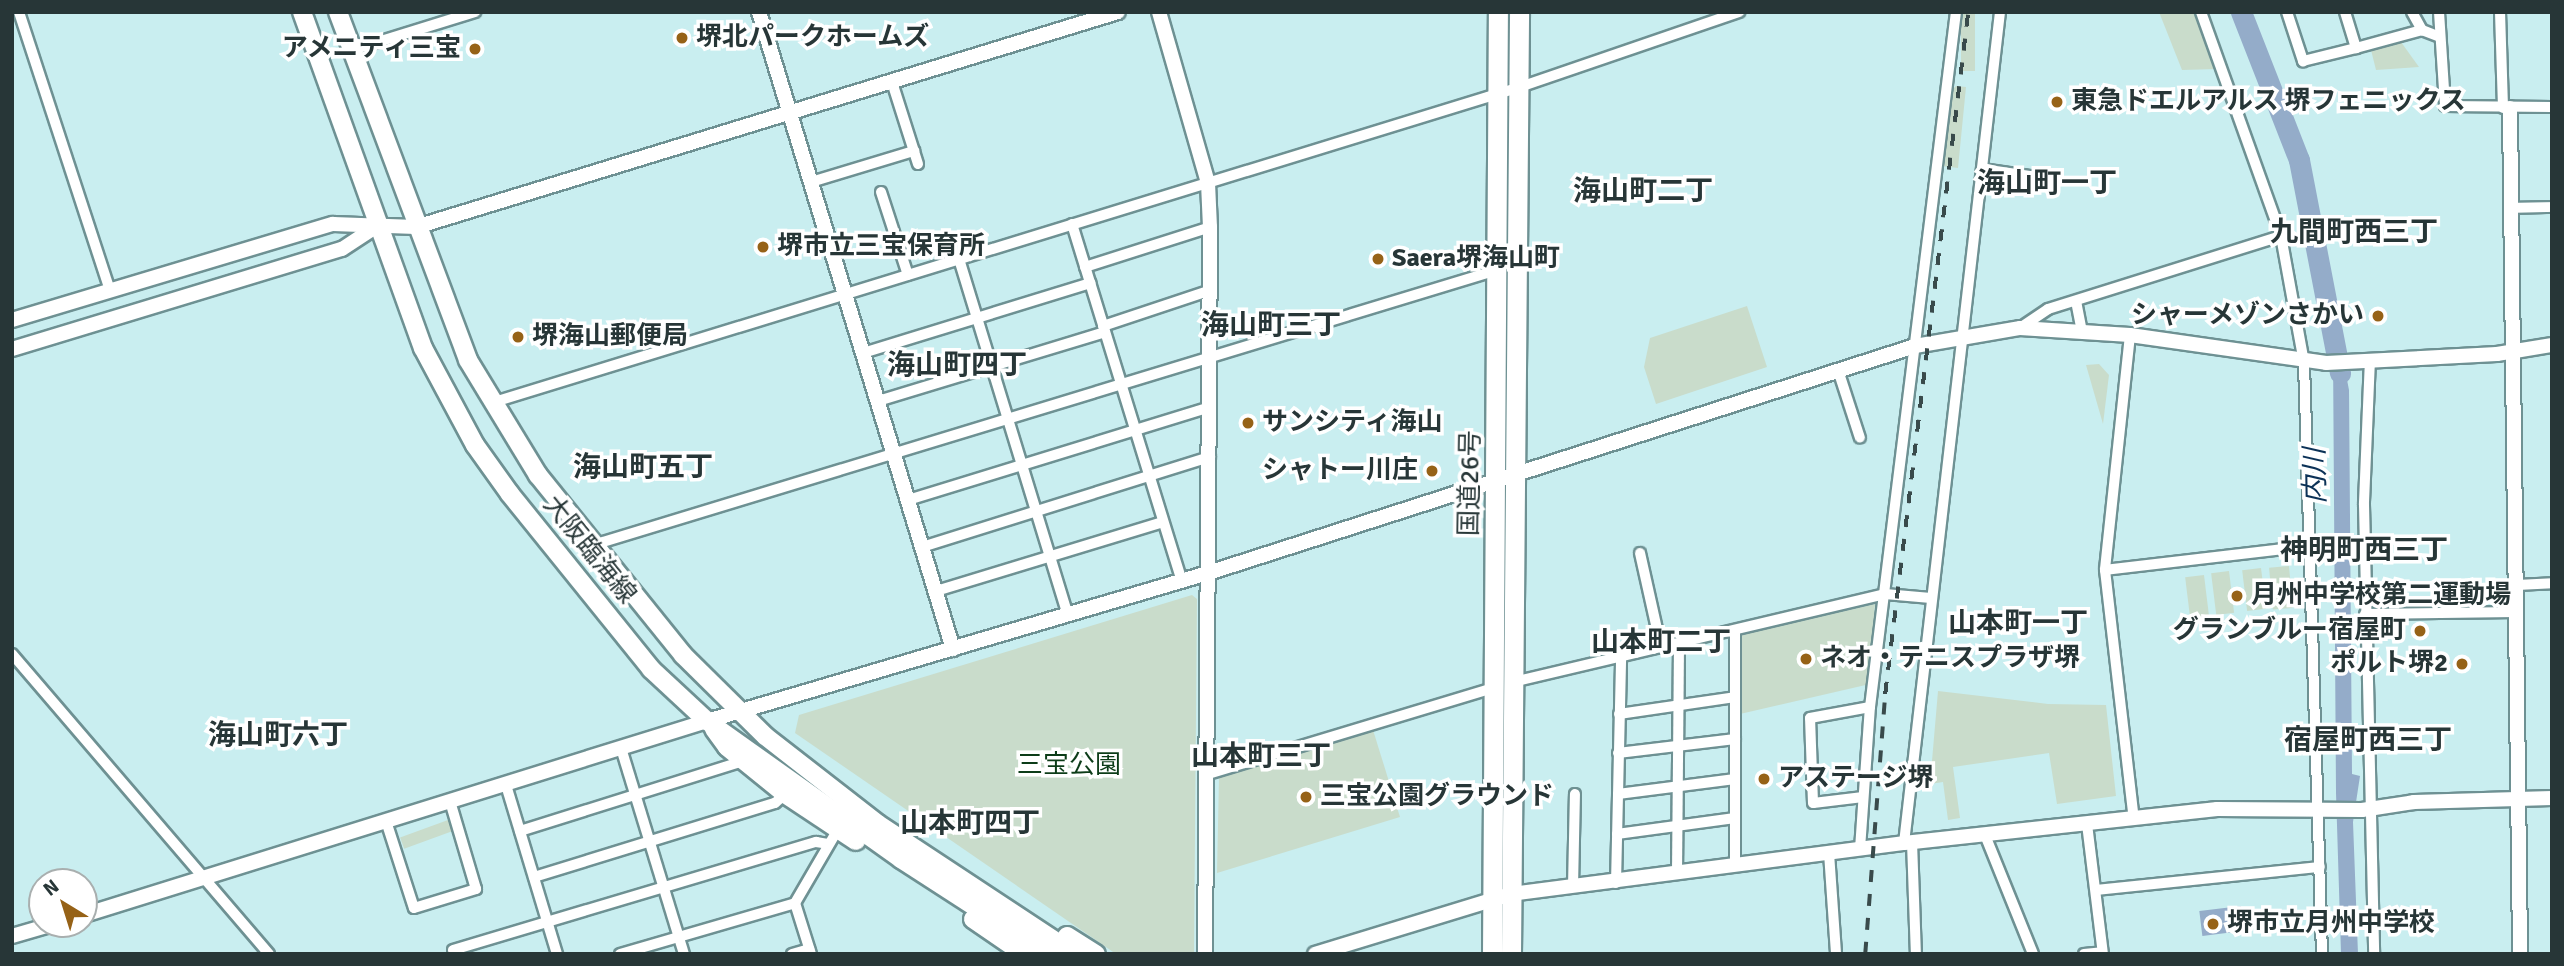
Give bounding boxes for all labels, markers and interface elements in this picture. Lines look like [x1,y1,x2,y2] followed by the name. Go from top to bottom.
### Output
[696,22,930,54] place label: 堺北パークホームズ
[674,30,690,46] marker: 堺北パークホームズ
[279,33,461,65] place label: アメニティ三宝
[467,41,483,57] marker: アメニティ三宝
[2071,86,2467,118] place label: 東急ドエルアルス 堺フェニックス
[2049,94,2065,110] marker: 東急ドエルアルス 堺フェニックス
[1977,166,2117,200] district label: 海山町一丁
[1573,174,1713,208] district label: 海山町二丁
[2270,215,2438,249] district label: 九間町西三丁
[777,231,985,263] place label: 堺市立三宝保育所
[755,239,771,255] marker: 堺市立三宝保育所
[1392,243,1560,275] place label: Saera堺海山町
[1370,251,1386,267] marker: Saera堺海山町
[2130,300,2364,332] place label: シャーメゾンさかい
[1201,308,1341,342] district label: 海山町三丁
[2370,308,2386,324] marker: シャーメゾンさかい
[532,321,688,353] place label: 堺海山郵便局
[510,329,526,345] marker: 堺海山郵便局
[887,348,1027,382] district label: 海山町四丁
[1262,407,1444,439] place label: サンシティ海山
[1240,415,1256,431] marker: サンシティ海山
[1454,430,1488,536] street label: 国道26号
[2298,448,2332,504] water label: 内川
[573,450,713,484] district label: 海山町五丁
[1262,455,1418,487] place label: シャトー川庄
[1424,463,1440,479] marker: シャトー川庄
[536,490,642,610] street label: 大阪臨海線
[2280,533,2448,567] district label: 神明町西三丁
[2251,580,2511,612] place label: 月州中学校第二運動場
[2229,588,2245,604] marker: 月州中学校第二運動場
[1948,606,2088,640] district label: 山本町一丁
[2172,615,2406,647] place label: グランブルー宿屋町
[2412,623,2428,639] marker: グランブルー宿屋町
[1591,625,1731,659] district label: 山本町二丁
[1820,643,2080,675] place label: ネオ・テニスプラザ堺
[2330,648,2448,680] place label: ポルト堺2
[1798,651,1814,667] marker: ネオ・テニスプラザ堺
[2454,656,2470,672] marker: ポルト堺2
[208,718,348,752] district label: 海山町六丁
[2284,723,2452,757] district label: 宿屋町西三丁
[1191,739,1331,773] district label: 山本町三丁
[1017,750,1121,782] park label: 三宝公園
[1778,763,1934,795] place label: アステージ堺
[1756,771,1772,787] marker: アステージ堺
[1320,781,1554,813] place label: 三宝公園グラウンド
[1298,789,1314,805] marker: 三宝公園グラウンド
[900,806,1040,840] district label: 山本町四丁
[28,868,98,938] north arrow
[39,875,64,902] text: N
[2227,908,2435,940] place label: 堺市立月州中学校
[2205,916,2221,932] marker: 堺市立月州中学校

